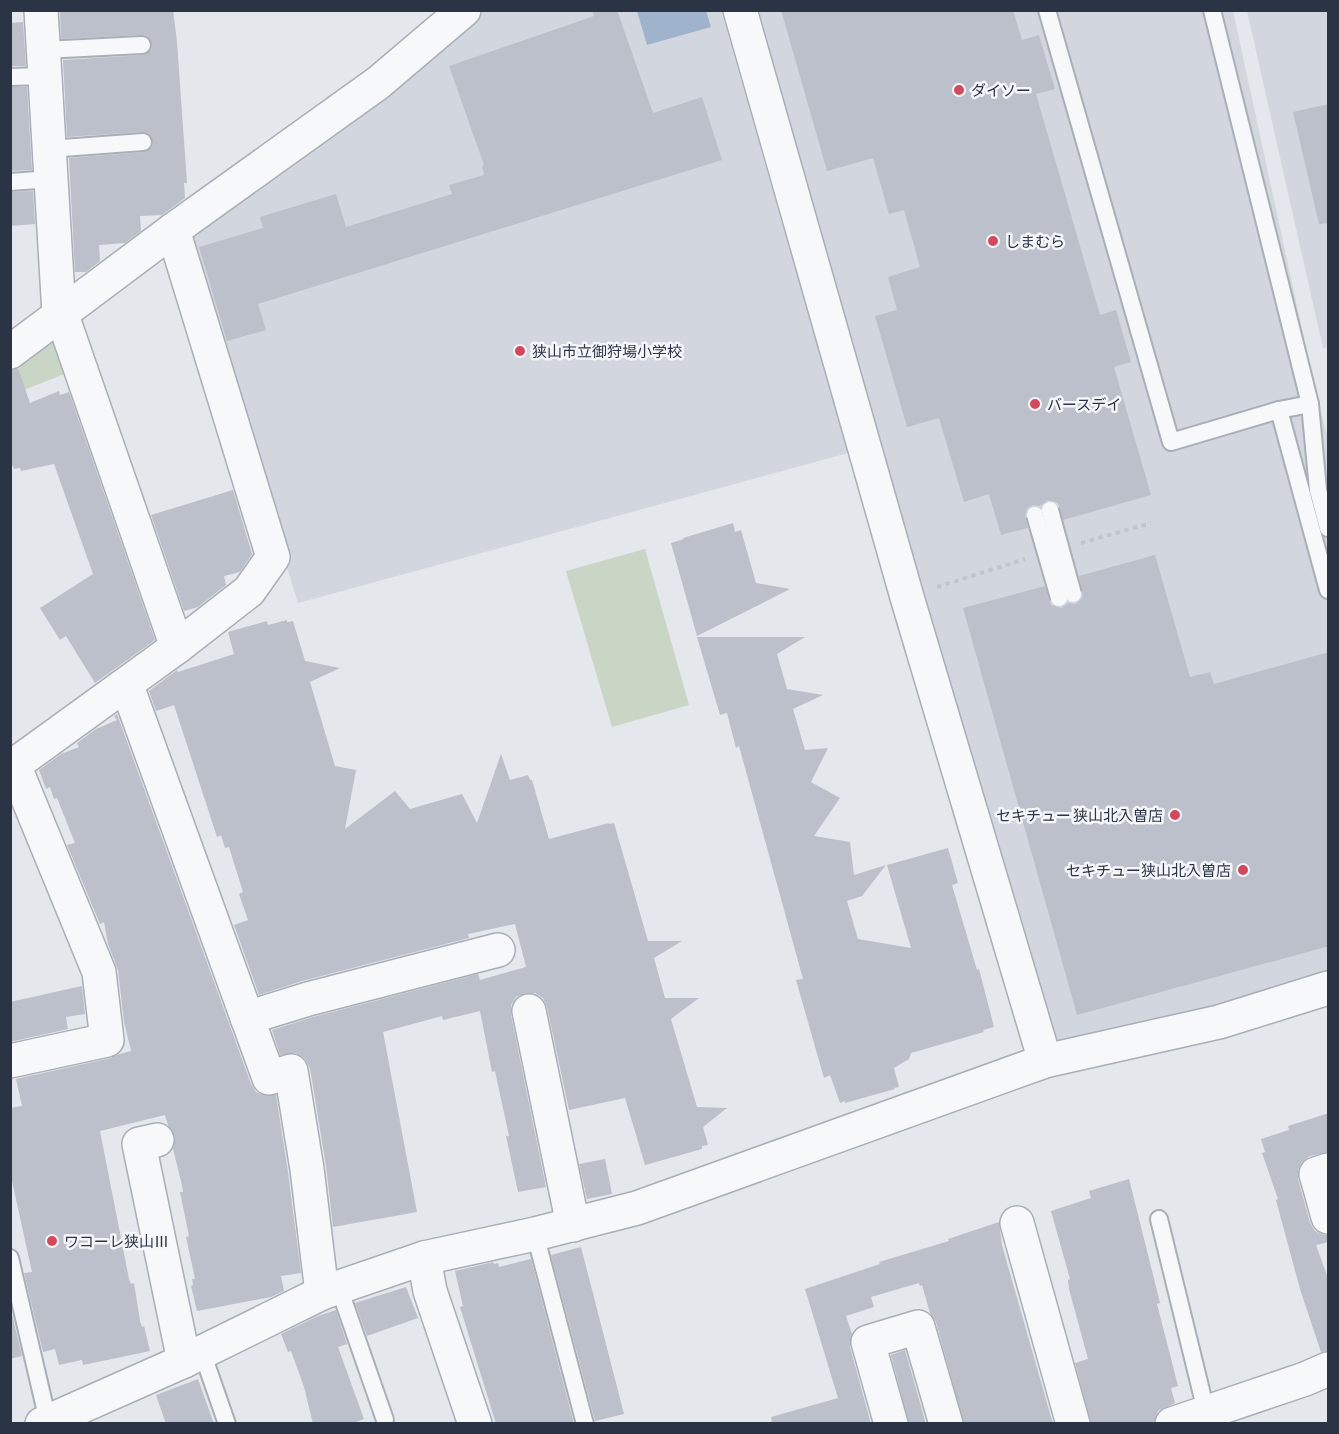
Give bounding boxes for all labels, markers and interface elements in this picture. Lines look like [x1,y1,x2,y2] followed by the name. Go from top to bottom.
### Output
[971,82,1031,99] place label: ダイソー
[952,83,966,97] marker: ダイソー
[1005,233,1065,250] place label: しまむら
[986,234,1000,248] marker: しまむら
[532,343,682,360] place label: 狭山市立御狩場小学校
[513,344,527,358] marker: 狭山市立御狩場小学校
[1047,396,1121,413] place label: バースデイ
[1028,397,1042,411] marker: バースデイ
[996,807,1163,824] place label: セキチュー 狭山北入曽店
[1168,808,1182,822] marker: セキチュー 狭山北入曽店
[1066,862,1231,879] place label: セキチュー狭山北入曽店
[1236,863,1250,877] marker: セキチュー狭山北入曽店
[64,1233,169,1250] place label: ワコーレ狭山Ⅲ
[45,1234,59,1248] marker: ワコーレ狭山Ⅲ

